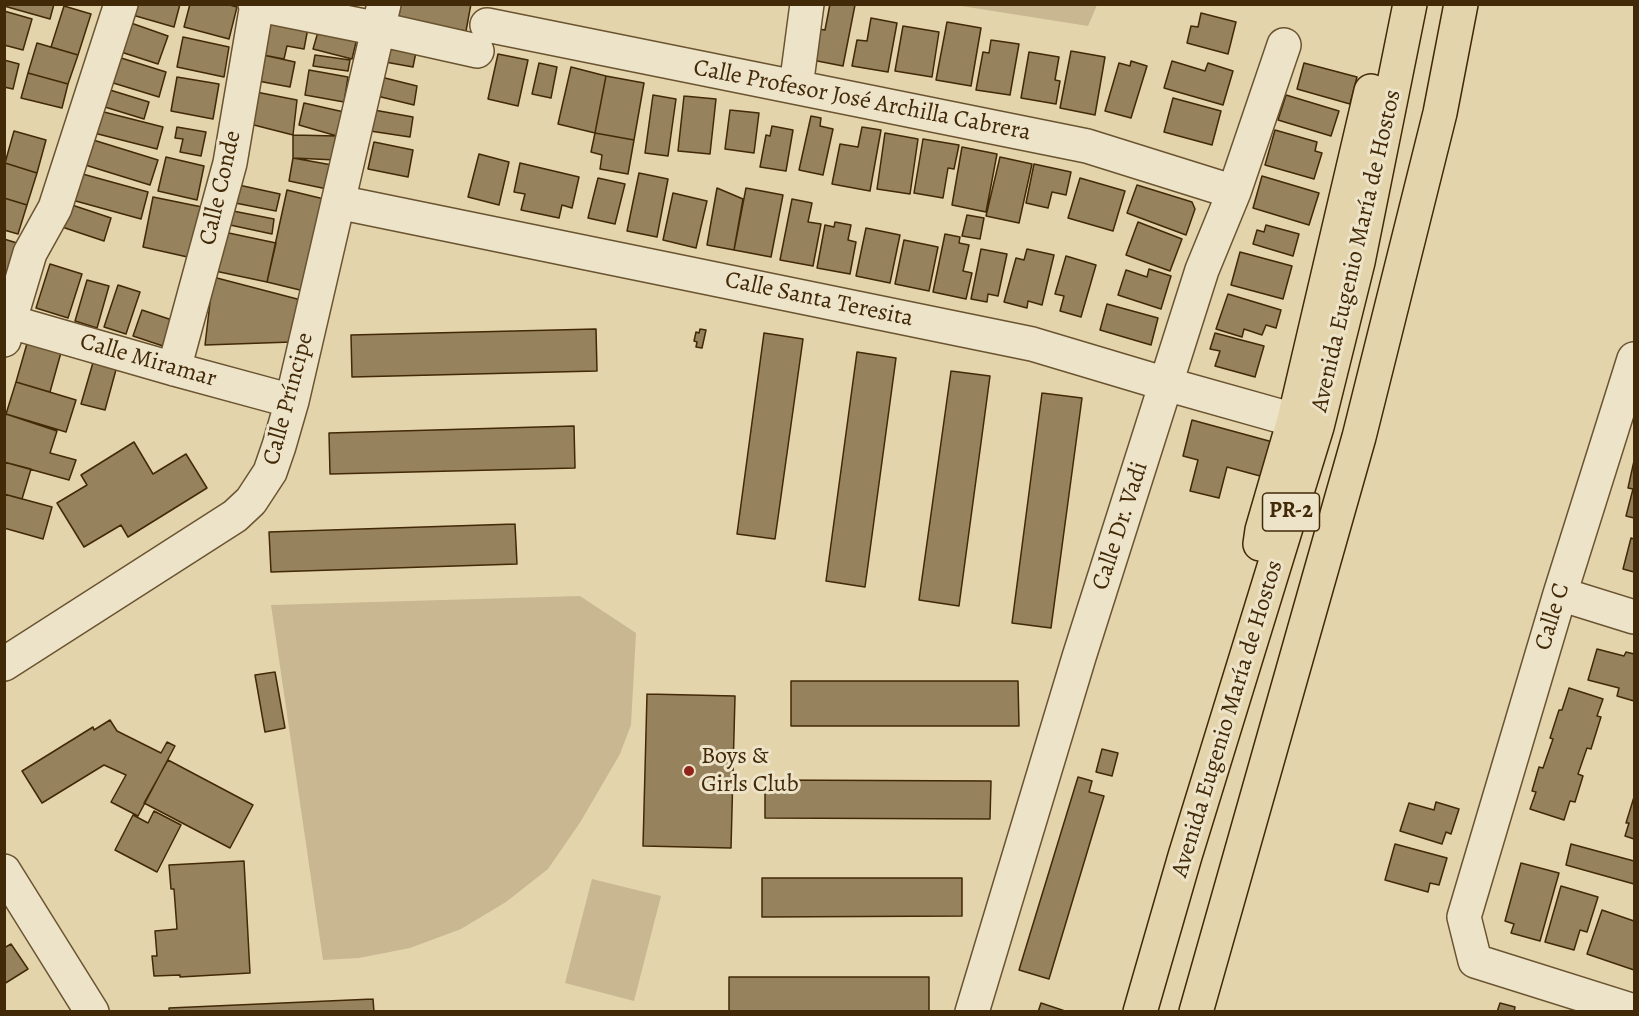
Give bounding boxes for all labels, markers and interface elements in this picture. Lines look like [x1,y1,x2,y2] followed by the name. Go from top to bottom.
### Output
[691,54,1033,148] street label: Calle Profesor José Archilla Cabrera
[1306,87,1408,415] street label: Avenida Eugenio María de Hostos
[194,128,248,248] street label: Calle Conde
[722,266,916,334] street label: Calle Santa Teresita
[76,328,220,394] street label: Calle Miramar
[258,330,320,468] street label: Calle Príncipe
[1087,458,1155,594] street label: Calle Dr. Vadi
[1262,493,1320,531] road number: PR-2
[1166,557,1290,881] street label: Avenida Eugenio María de Hostos
[1529,580,1577,654] street label: Calle C
[701,743,799,799] place label: Boys & Girls Club
[682,764,696,778] marker: Boys & Girls Club

